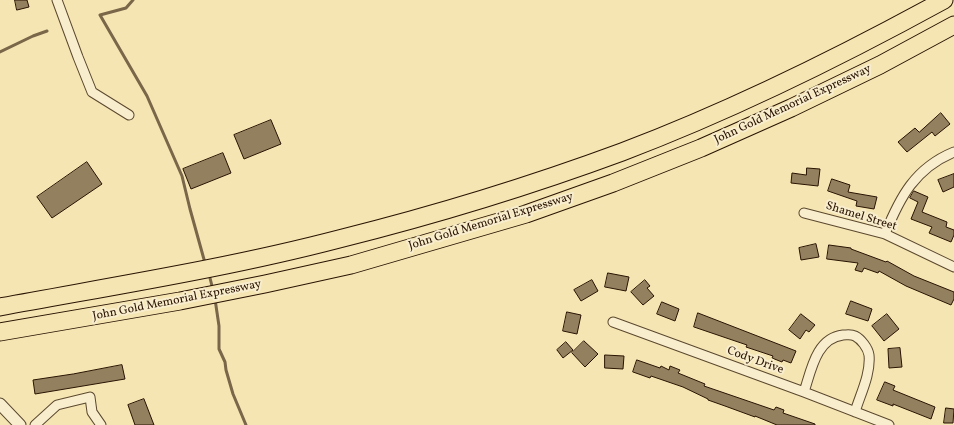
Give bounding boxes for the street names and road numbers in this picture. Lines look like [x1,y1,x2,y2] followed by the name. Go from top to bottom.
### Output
[712,62,874,148] street label: John Gold Memorial Expressway
[407,190,575,254] street label: John Gold Memorial Expressway
[824,199,898,235] street label: Shamel Street
[91,278,263,324] street label: John Gold Memorial Expressway
[725,344,785,378] street label: Cody Drive

